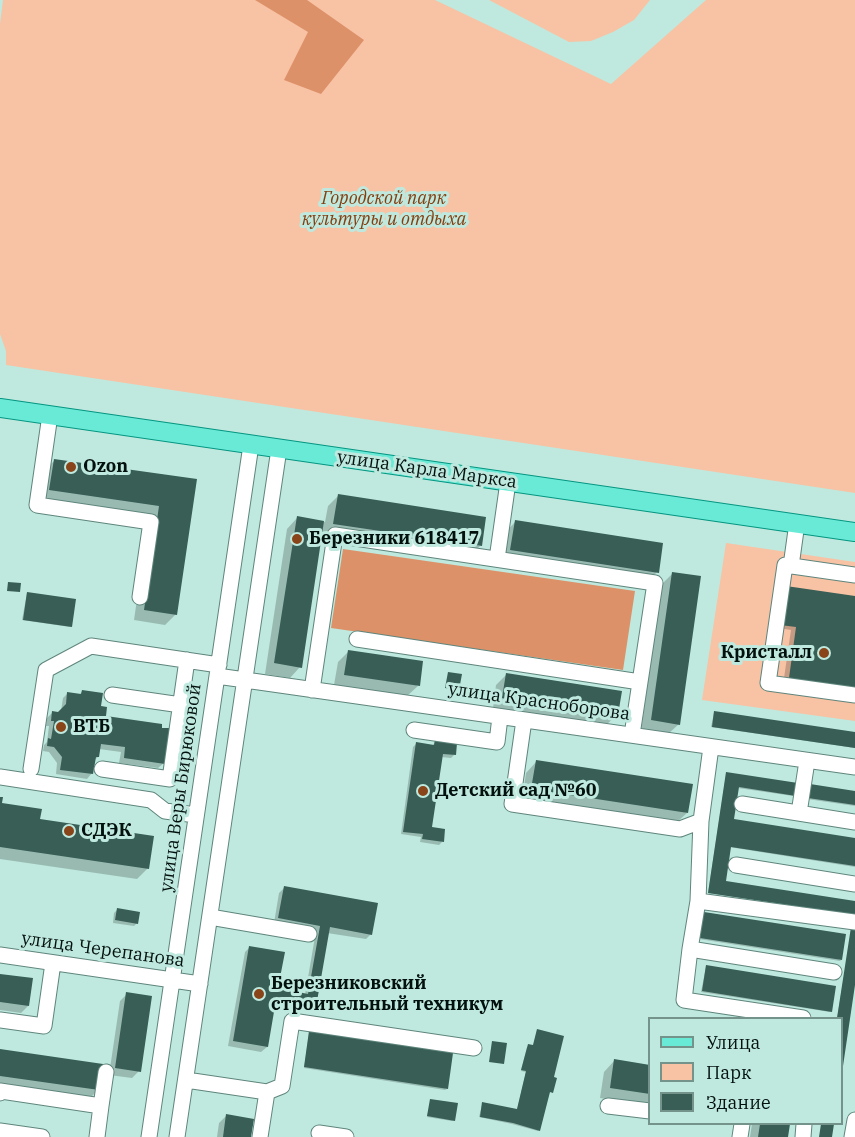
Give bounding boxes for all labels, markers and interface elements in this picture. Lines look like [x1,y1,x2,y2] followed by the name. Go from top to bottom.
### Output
[302,188,466,230] park label: Городской парк культуры и отдыха
[336,447,518,493] street label: улица Карла Маркса
[83,456,128,478] place label: Ozon
[64,460,78,474] marker: Ozon
[309,528,479,550] place label: Березники 618417
[290,532,304,546] marker: Березники 618417
[721,642,812,664] place label: Кристалл
[817,646,831,660] marker: Кристалл
[447,679,631,725] street label: улица Красноборова
[156,682,206,894] street label: улица Веры Бирюковой
[73,716,110,738] place label: ВТБ
[54,720,68,734] marker: ВТБ
[435,780,597,802] place label: Детский сад №60
[416,784,430,798] marker: Детский сад №60
[81,820,132,842] place label: СДЭК
[62,824,76,838] marker: СДЭК
[20,928,186,972] street label: улица Черепанова
[271,973,503,1016] place label: Березниковский строительный техникум
[252,987,266,1001] marker: Березниковский строительный техникум
[648,1017,843,1125] legend
[706,1031,760,1054] text: Улица
[706,1061,752,1084] text: Парк
[706,1091,771,1114] text: Здание

